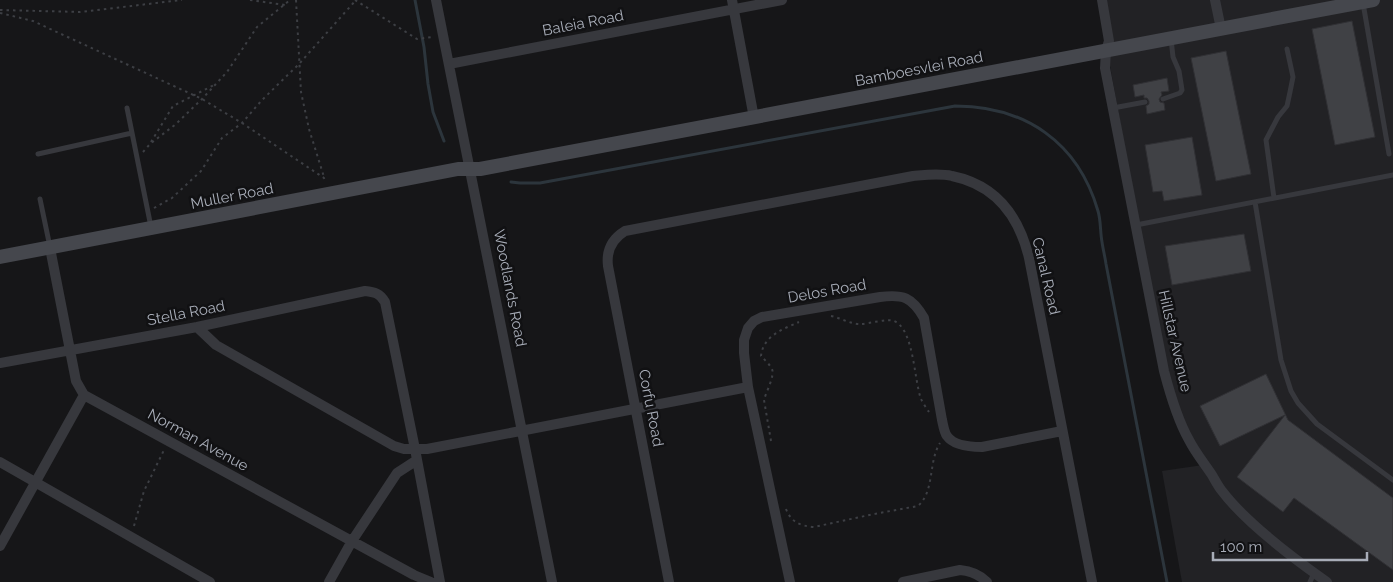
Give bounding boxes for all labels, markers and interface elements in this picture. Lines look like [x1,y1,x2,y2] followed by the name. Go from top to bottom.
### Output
[541,6,625,40] street label: Baleia Road
[853,48,985,90] street label: Bamboesvlei Road
[189,179,275,213] street label: Muller Road
[490,228,530,348] street label: Woodlands Road
[1028,236,1064,316] street label: Canal Road
[786,275,868,307] street label: Delos Road
[1155,288,1195,394] street label: Hillstar Avenue
[146,297,226,329] street label: Stella Road
[635,368,667,448] street label: Corfu Road
[145,405,252,475] street label: Norman Avenue
[1213,530,1367,562] scale bar
[1220,538,1262,556] text: 100 m

